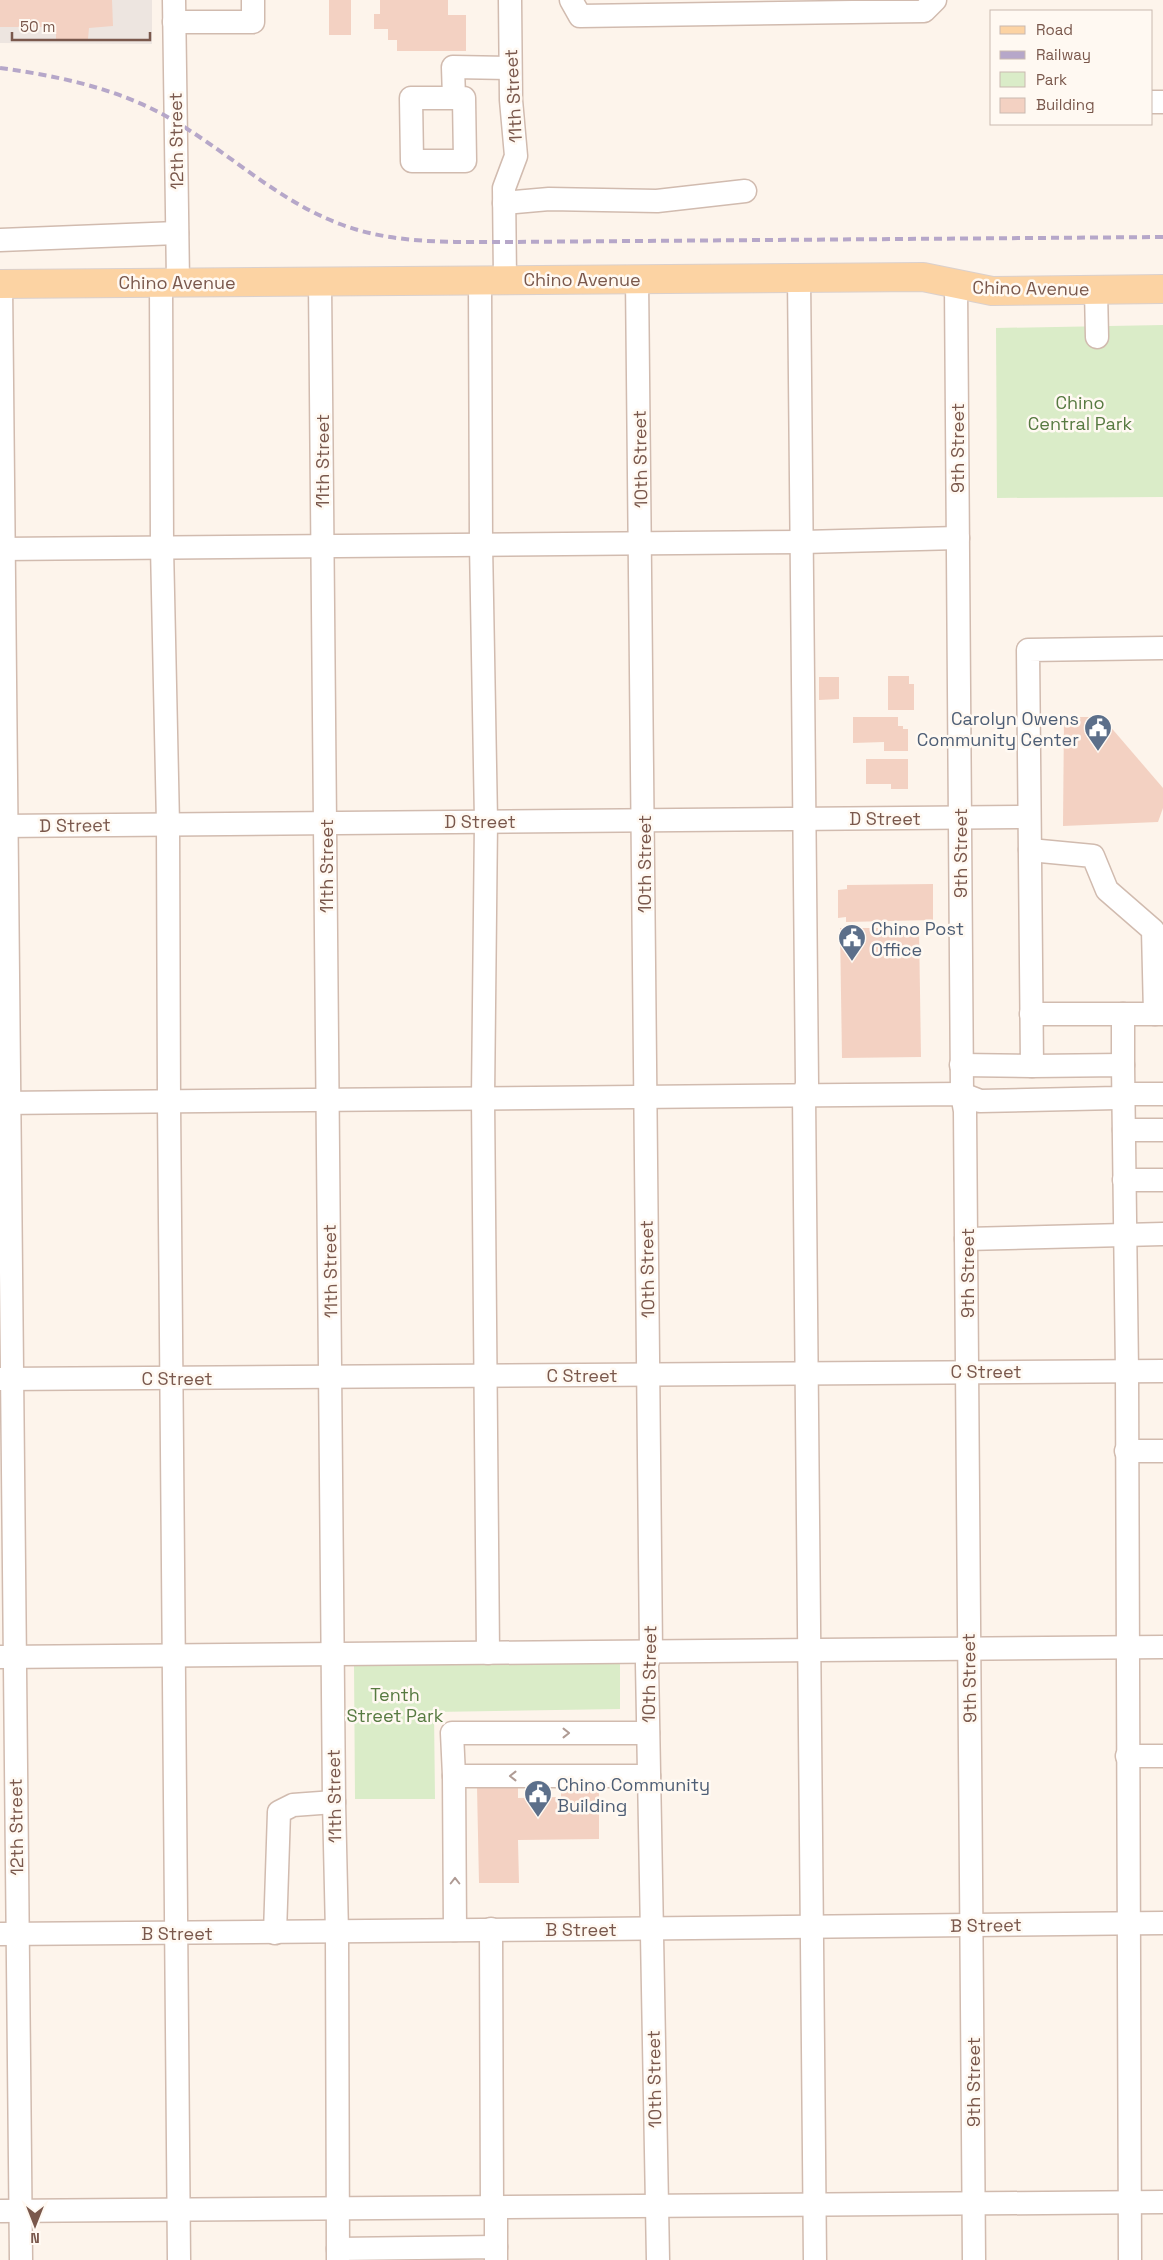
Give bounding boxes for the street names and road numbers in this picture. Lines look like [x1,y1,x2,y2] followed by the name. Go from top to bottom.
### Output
[499,48,527,144] street label: 11th Street
[164,92,188,190] street label: 12th Street
[523,268,641,291] street label: Chino Avenue
[118,271,236,294] street label: Chino Avenue
[972,275,1090,301] street label: Chino Avenue
[946,403,969,493] street label: 9th Street
[628,410,652,508] street label: 10th Street
[311,414,334,508] street label: 11th Street
[849,807,921,830] street label: D Street
[949,808,972,898] street label: 9th Street
[444,810,516,833] street label: D Street
[39,813,111,837] street label: D Street
[633,815,656,913] street label: 10th Street
[315,819,338,913] street label: 11th Street
[635,1220,659,1318] street label: 10th Street
[318,1224,342,1318] street label: 11th Street
[956,1228,979,1318] street label: 9th Street
[950,1360,1022,1383] street label: C Street
[546,1364,618,1387] street label: C Street
[141,1367,213,1390] street label: C Street
[637,1625,661,1723] street label: 10th Street
[957,1633,981,1723] street label: 9th Street
[322,1749,346,1843] street label: 11th Street
[4,1778,28,1876] street label: 12th Street
[950,1913,1022,1937] street label: B Street
[545,1918,617,1941] street label: B Street
[141,1922,213,1945] street label: B Street
[642,2030,666,2128] street label: 10th Street
[962,2037,985,2127] street label: 9th Street

